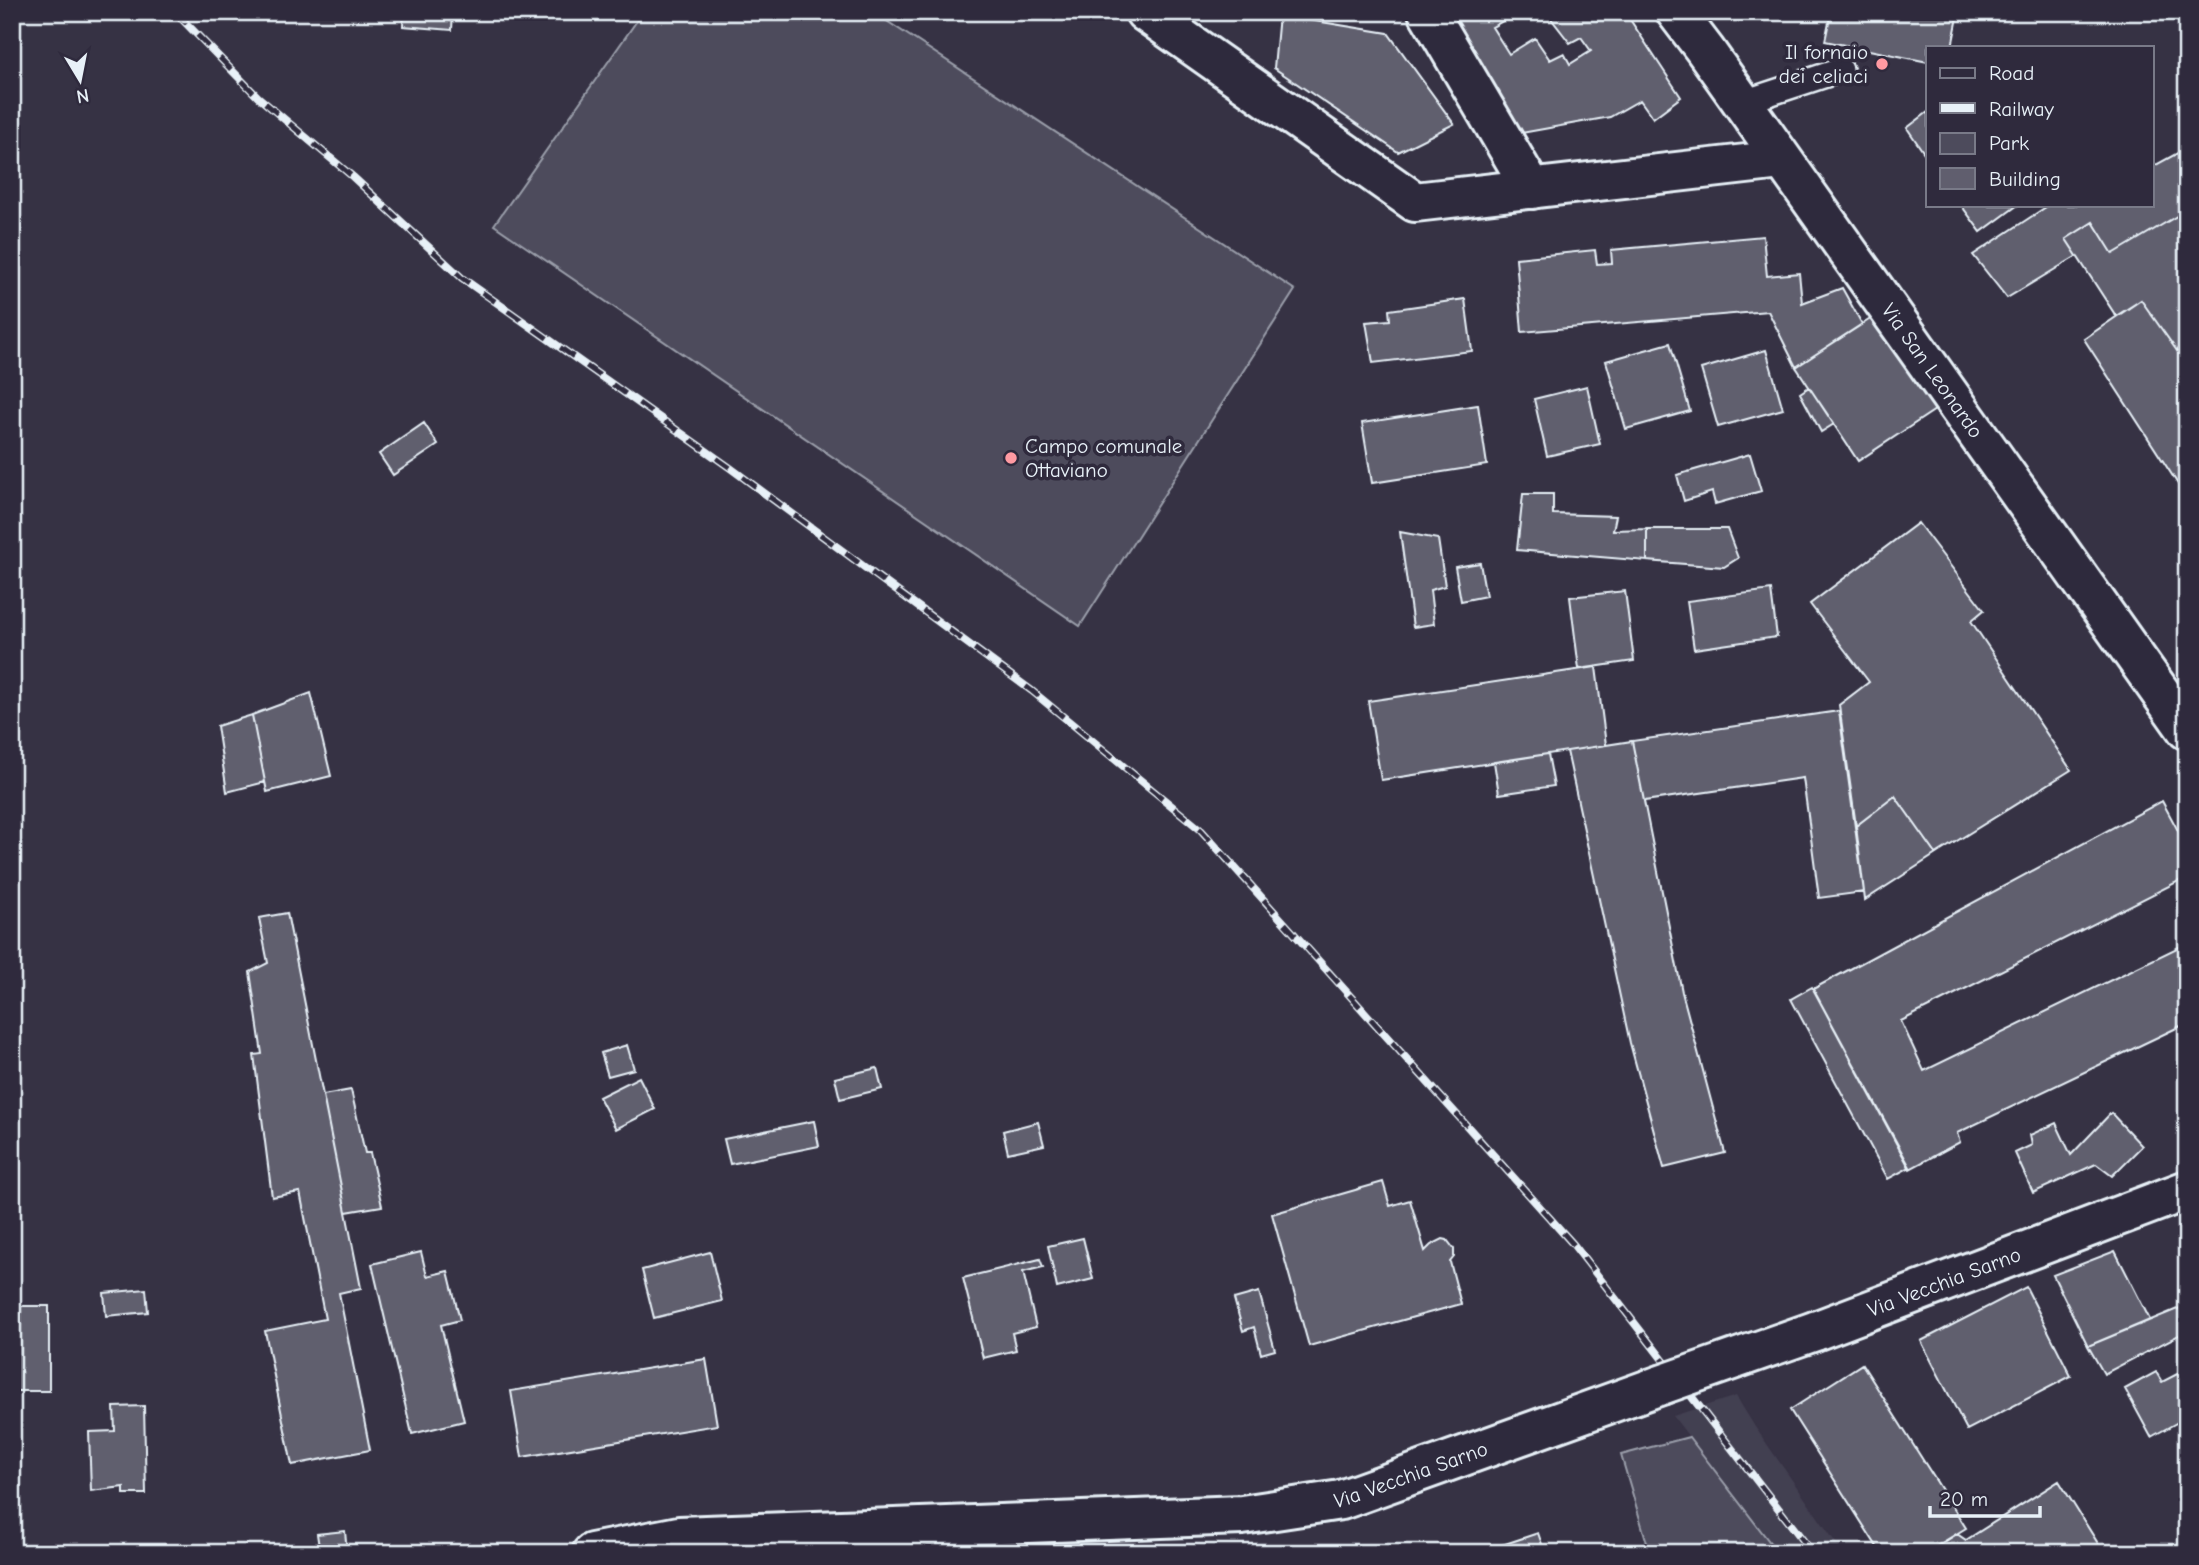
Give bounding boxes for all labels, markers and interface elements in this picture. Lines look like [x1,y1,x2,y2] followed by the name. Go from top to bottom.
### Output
[1779,40,1868,88] place label: Il fornaio dei celiaci
[46,46,116,116] north arrow
[1926,46,2154,206] legend
[1874,56,1890,72] marker: Il fornaio dei celiaci
[1989,61,2034,85] text: Road
[75,84,91,108] text: N
[1989,97,2054,121] text: Railway
[1989,131,2029,155] text: Park
[1989,167,2061,191] text: Building
[1877,299,1988,443] street label: Via San Leonardo
[1025,434,1182,482] place label: Campo comunale Ottaviano
[1003,450,1019,466] marker: Campo comunale Ottaviano
[1864,1242,2024,1322] street label: Via Vecchia Sarno
[1332,1436,1491,1513] street label: Via Vecchia Sarno
[1930,1474,2040,1518] scale bar
[1940,1487,1988,1511] text: 20 m

